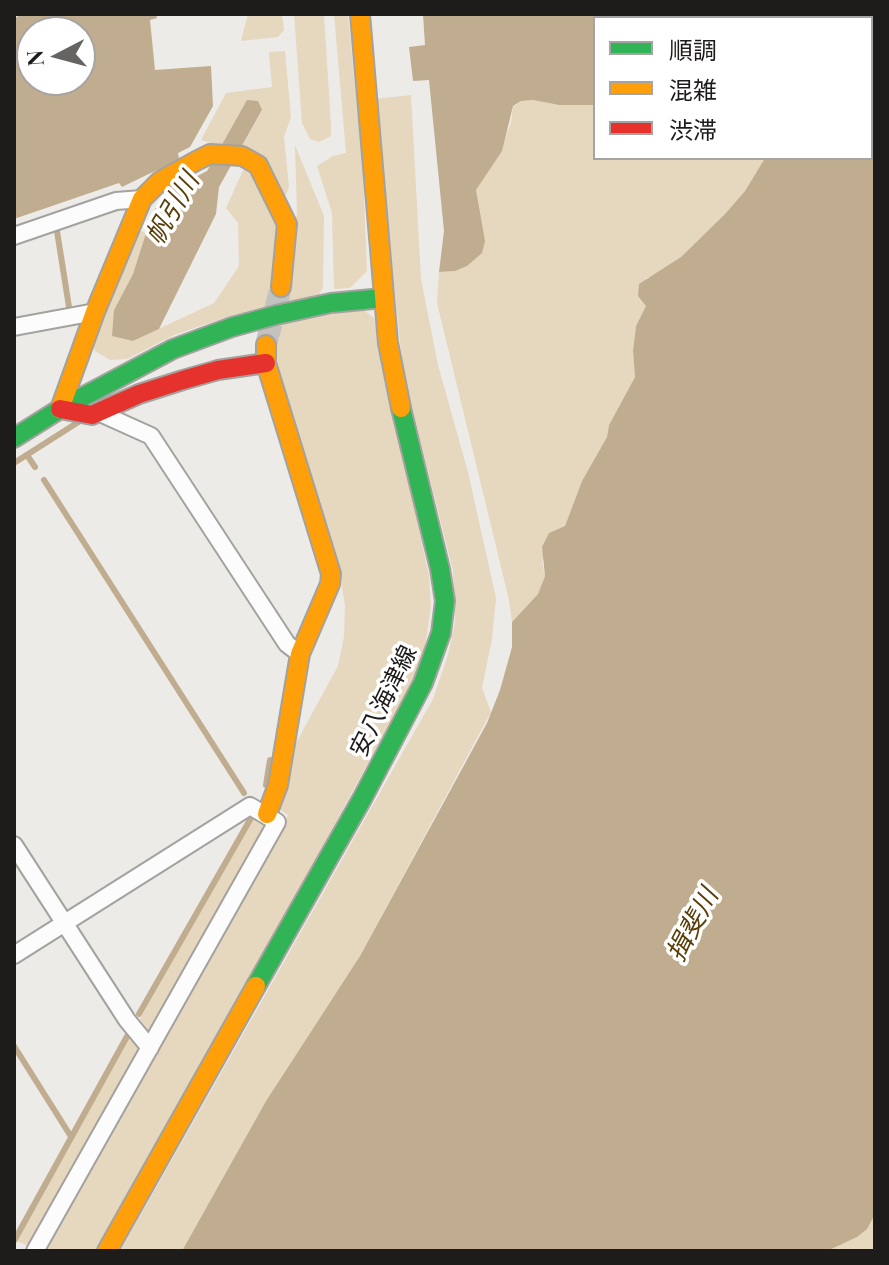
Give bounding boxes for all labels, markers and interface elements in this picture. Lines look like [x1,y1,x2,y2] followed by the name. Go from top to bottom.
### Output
[16,16,96,96] north arrow
[593,16,873,160] legend
[669,33,717,65] text: 順調
[18,49,50,68] text: N
[669,73,717,105] text: 混雑
[669,113,717,145] text: 渋滞
[140,167,206,251] water label: 帆引川
[345,641,423,761] street label: 安八海津線
[661,883,725,967] water label: 揖斐川

